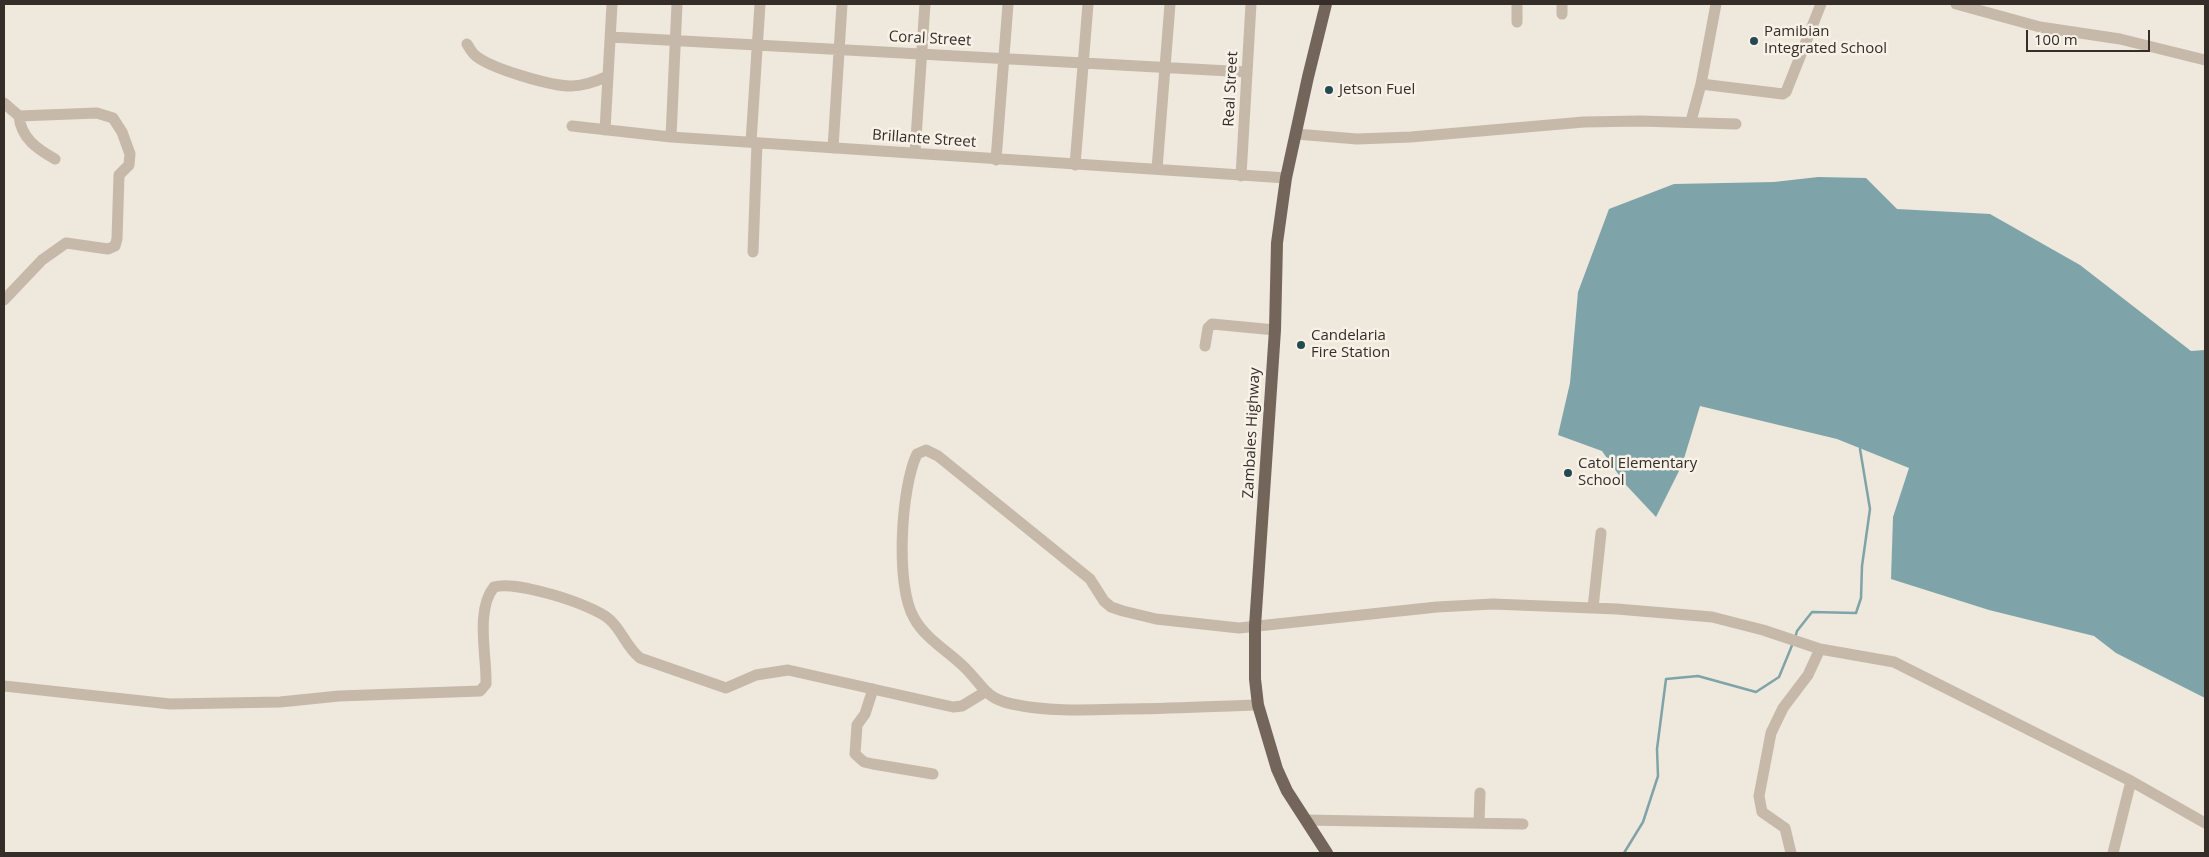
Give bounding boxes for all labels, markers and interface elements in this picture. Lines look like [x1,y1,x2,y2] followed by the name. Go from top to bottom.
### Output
[2029,20,2153,52] scale bar
[1764,23,1887,58] place label: Pamibian Integrated School
[888,28,972,50] street label: Coral Street
[2034,29,2078,49] text: 100 m
[1748,35,1760,47] marker: Pamibian Integrated School
[1220,51,1242,127] street label: Real Street
[1339,81,1415,99] place label: Jetson Fuel
[1323,84,1335,96] marker: Jetson Fuel
[871,126,977,152] street label: Brillante Street
[1311,327,1390,362] place label: Candelaria Fire Station
[1295,339,1307,351] marker: Candelaria Fire Station
[1240,367,1264,499] street label: Zambales Highway
[1578,455,1697,490] place label: Catol Elementary School
[1562,467,1574,479] marker: Catol Elementary School

